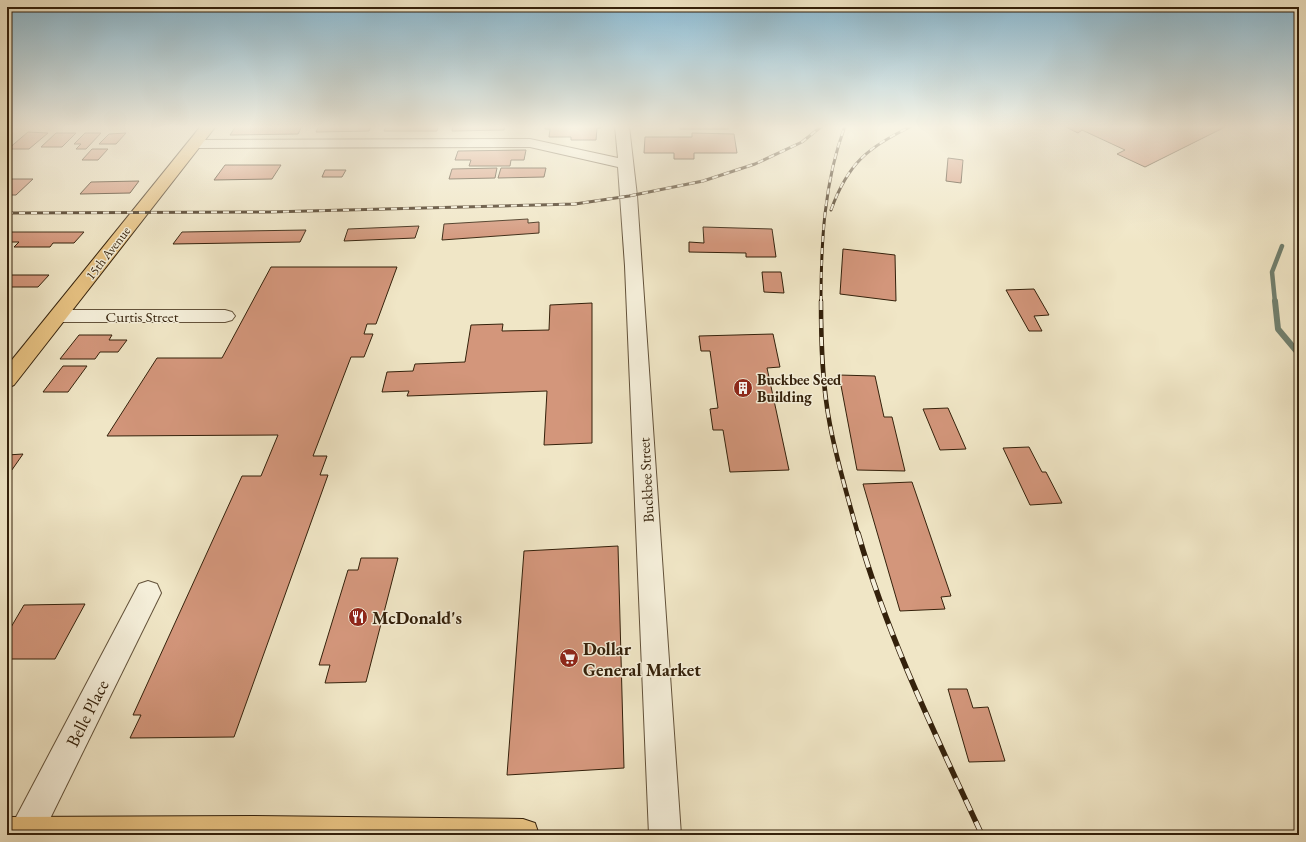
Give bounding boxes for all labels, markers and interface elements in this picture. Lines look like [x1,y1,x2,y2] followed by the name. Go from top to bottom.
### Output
[82,223,134,283] street label: 15th Avenue
[106,307,179,326] street label: Curtis Street
[757,370,842,406] place label: Buckbee Seed Building
[732,377,754,399] building icon: Buckbee Seed Building
[634,437,658,523] street label: Buckbee Street
[347,606,369,628] restaurant icon: McDonald's
[372,606,462,629] place label: McDonald's
[583,637,701,681] place label: Dollar General Market
[558,647,580,669] supermarket icon: Dollar General Market
[60,676,114,750] street label: Belle Place

